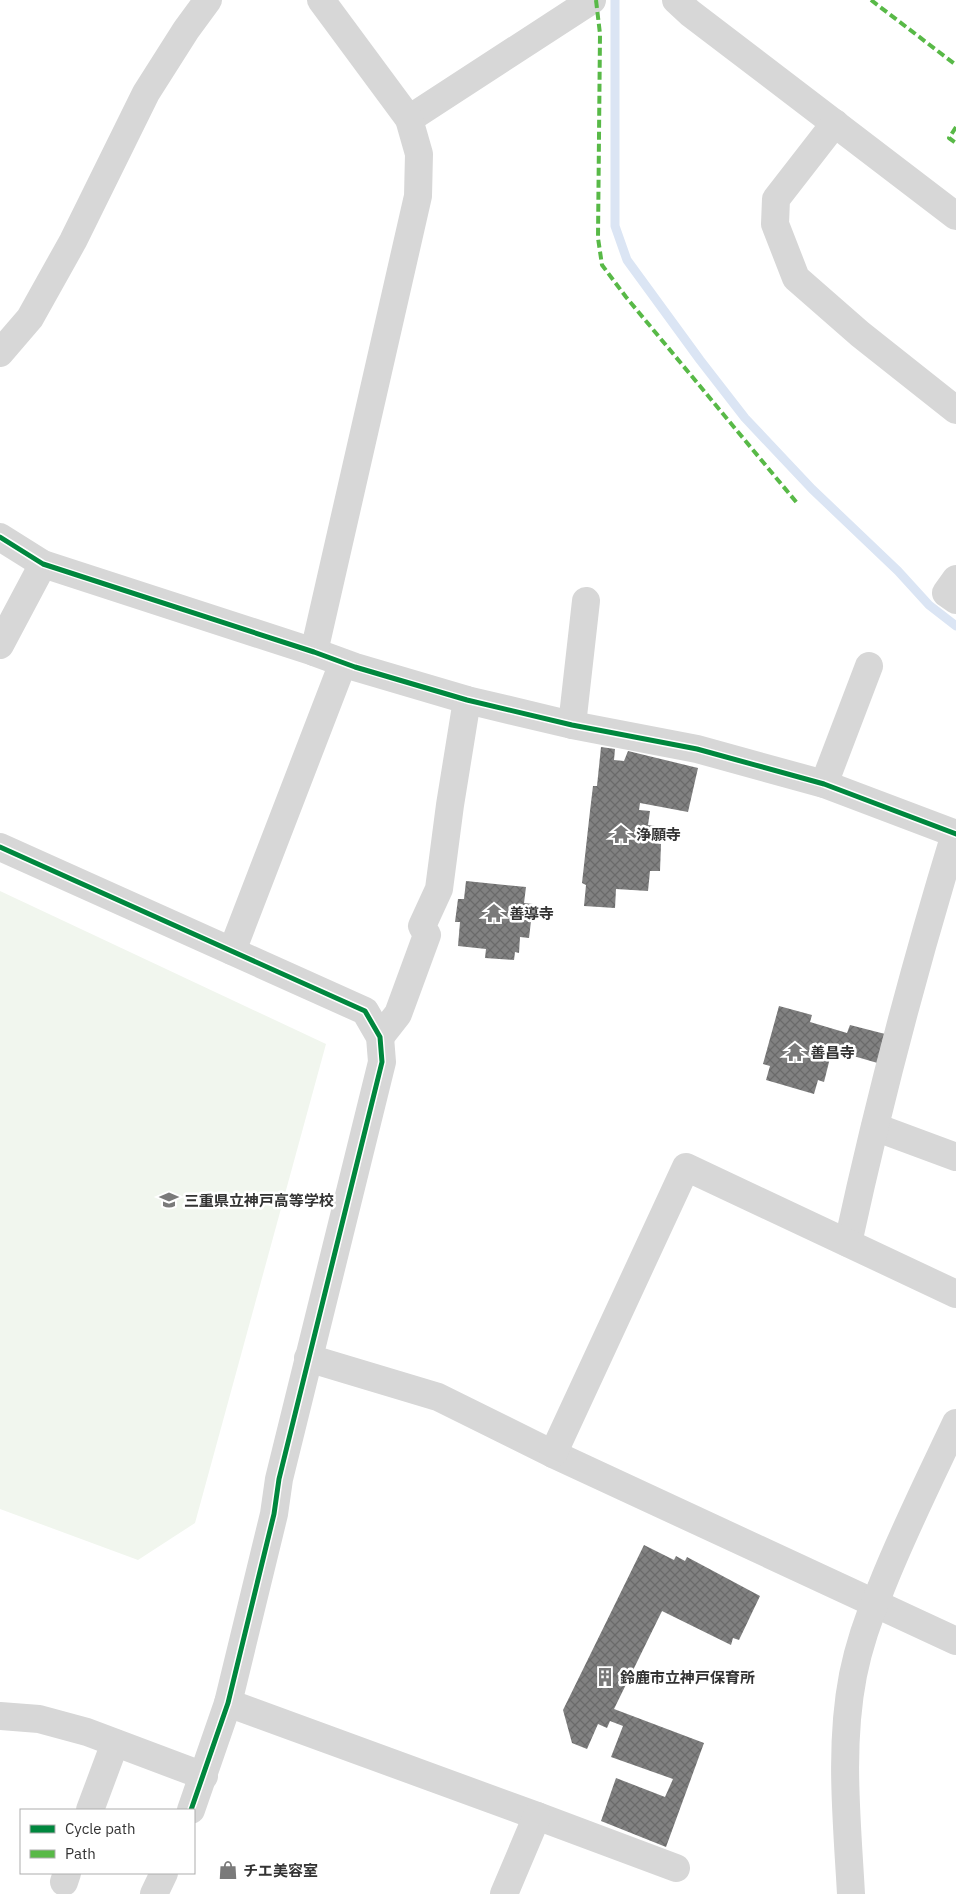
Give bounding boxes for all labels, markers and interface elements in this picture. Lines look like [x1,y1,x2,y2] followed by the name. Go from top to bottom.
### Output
[610,823,632,845] temple icon: 浄願寺
[636,825,681,844] place label: 浄願寺
[483,902,505,924] temple icon: 善導寺
[509,904,554,923] place label: 善導寺
[784,1041,806,1063] temple icon: 善昌寺
[810,1043,855,1062] place label: 善昌寺
[158,1189,180,1211] school or university icon: 三重県立神戸高等学校
[184,1191,334,1210] place label: 三重県立神戸高等学校
[594,1666,616,1688] building icon: 鈴鹿市立神戸保育所
[620,1668,755,1687] place label: 鈴鹿市立神戸保育所
[20,1809,195,1874] legend
[65,1819,136,1838] text: Cycle path
[65,1844,96,1863] text: Path
[217,1859,239,1881] shop icon: チエ美容室
[243,1861,318,1880] place label: チエ美容室

